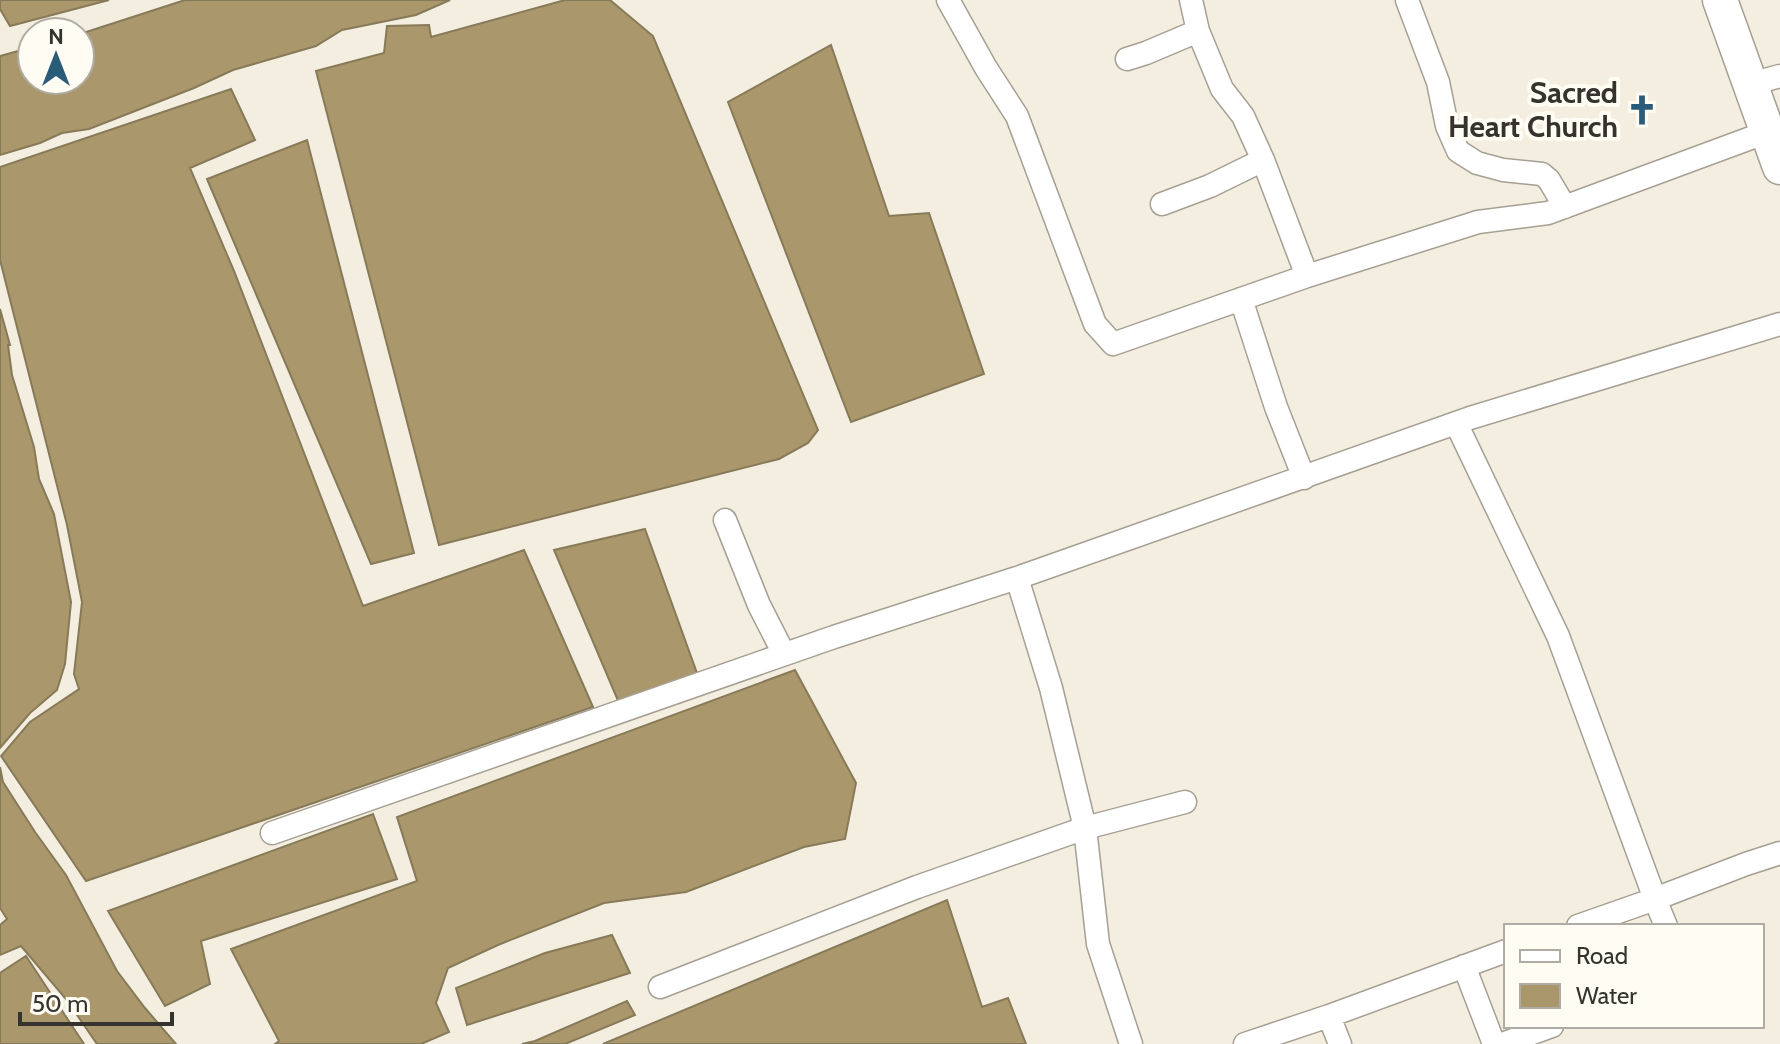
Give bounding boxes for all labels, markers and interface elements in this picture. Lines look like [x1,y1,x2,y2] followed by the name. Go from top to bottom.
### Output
[16,16,96,96] north arrow
[48,23,64,50] text: N
[1448,74,1618,145] place label: Sacred Heart Church
[1625,93,1659,127] church icon: Sacred Heart Church
[1504,924,1764,1028] legend
[1576,941,1628,970] text: Road
[20,976,172,1026] scale bar
[1576,981,1637,1010] text: Water
[32,989,88,1018] text: 50 m

